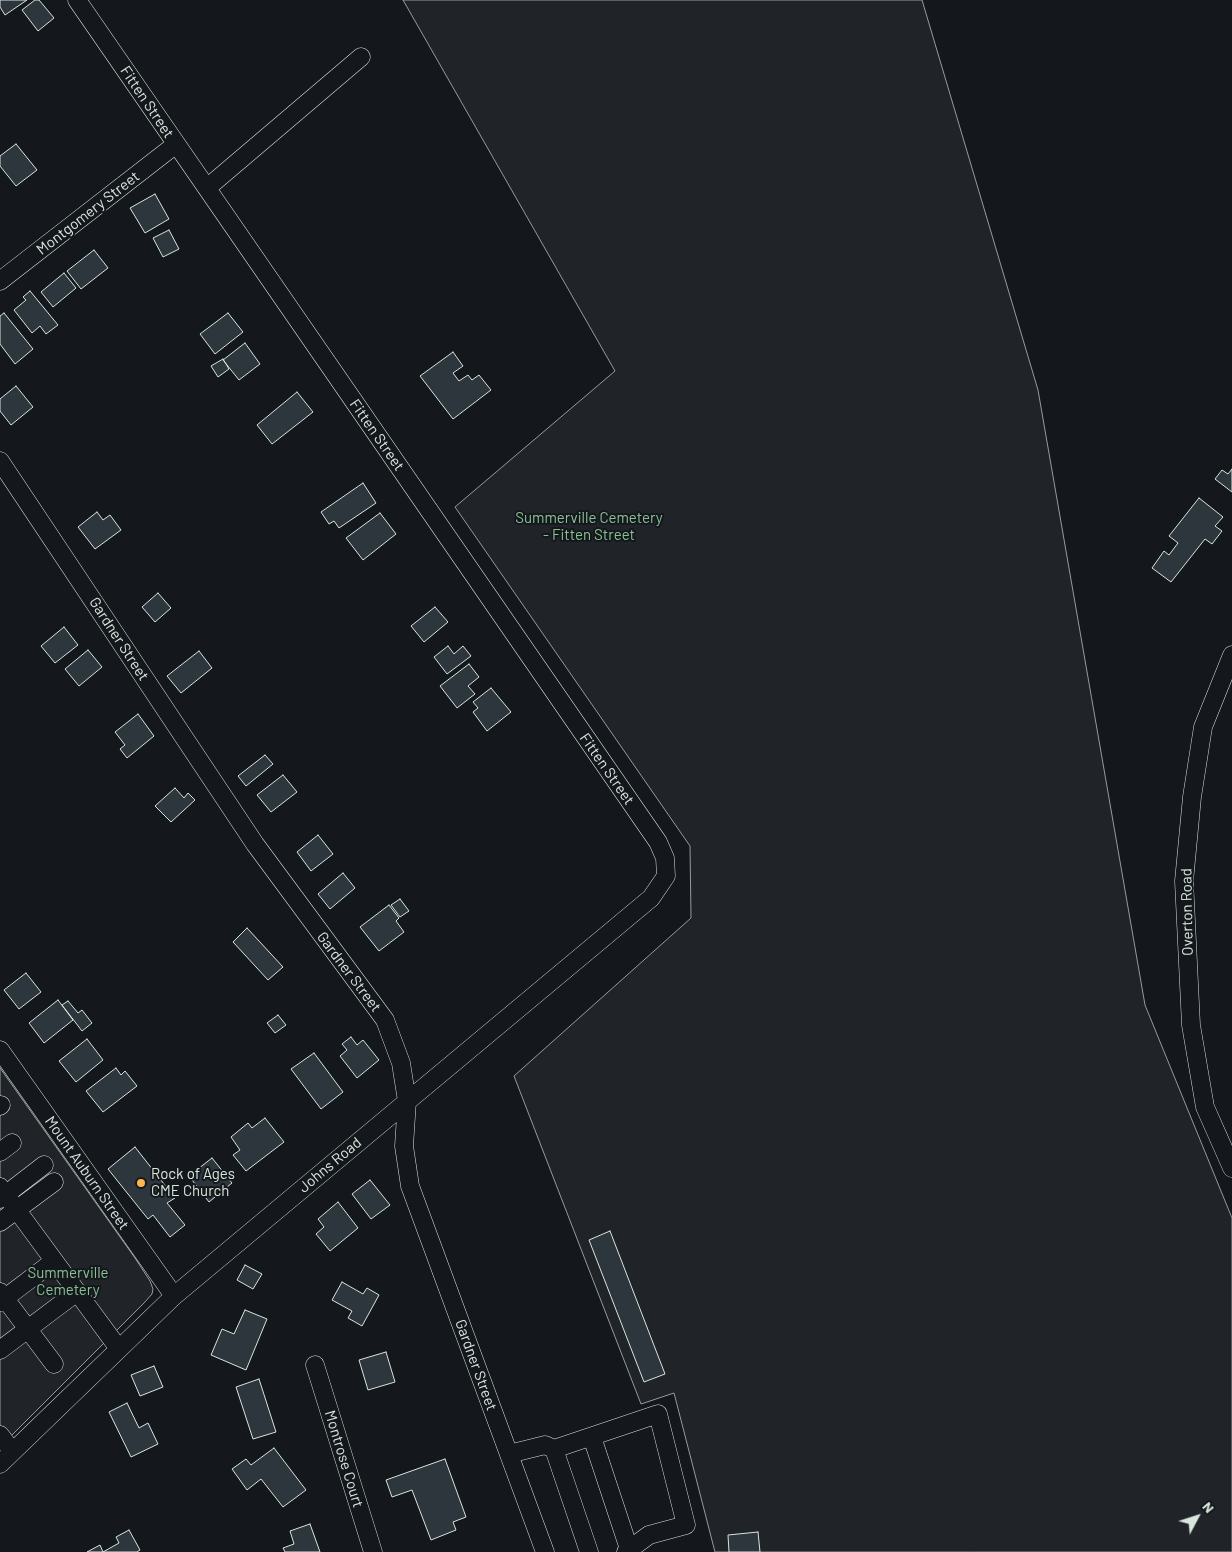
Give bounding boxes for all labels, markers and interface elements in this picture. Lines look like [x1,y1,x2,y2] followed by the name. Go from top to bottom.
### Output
[116,63,178,141] street label: Fitten Street
[33,167,143,259] street label: Montgomery Street
[346,396,408,474] street label: Fitten Street
[515,509,663,544] park label: Summerville Cemetery - Fitten Street
[85,594,153,684] street label: Gardner Street
[576,730,638,808] street label: Fitten Street
[1177,868,1197,956] street label: Overton Road
[313,928,385,1016] street label: Gardner Street
[41,1113,133,1233] street label: Mount Auburn Street
[295,1134,365,1196] street label: Johns Road
[151,1165,235,1200] place label: Rock of Ages CME Church
[135,1177,147,1189] marker: Rock of Ages CME Church
[27,1264,109,1299] park label: Summerville Cemetery
[451,1317,501,1413] street label: Gardner Street
[321,1408,367,1510] street label: Montrose Court
[1172,1492,1222,1542] north arrow
[1199,1498,1218,1516] text: N

